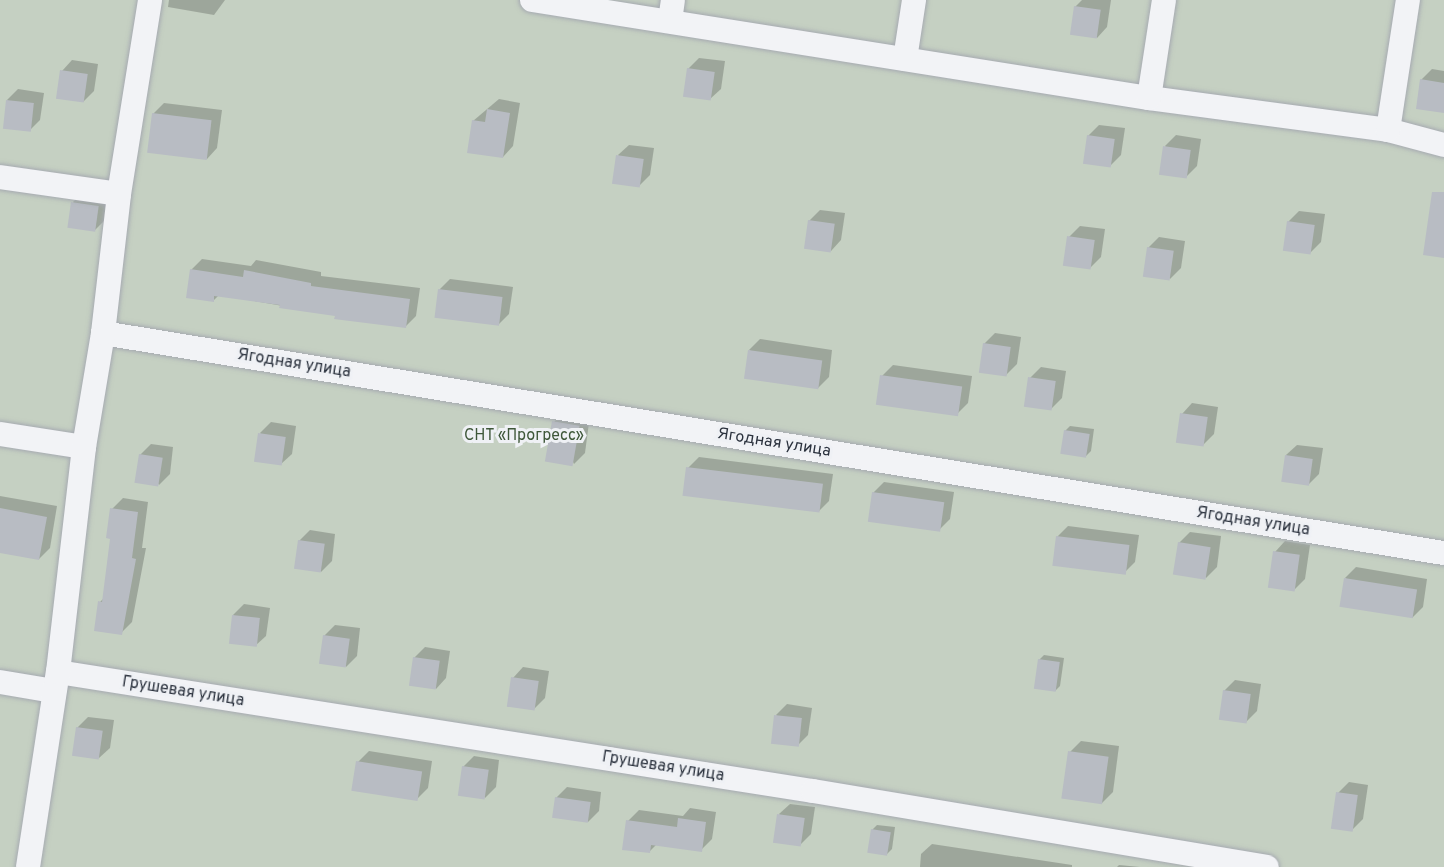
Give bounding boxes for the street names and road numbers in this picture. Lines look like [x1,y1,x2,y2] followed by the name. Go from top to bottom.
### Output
[236,346,352,382] street label: Ягодная улица
[716,425,832,461] street label: Ягодная улица
[1195,504,1311,540] street label: Ягодная улица
[121,673,245,711] street label: Грушевая улица
[601,748,725,786] street label: Грушевая улица

